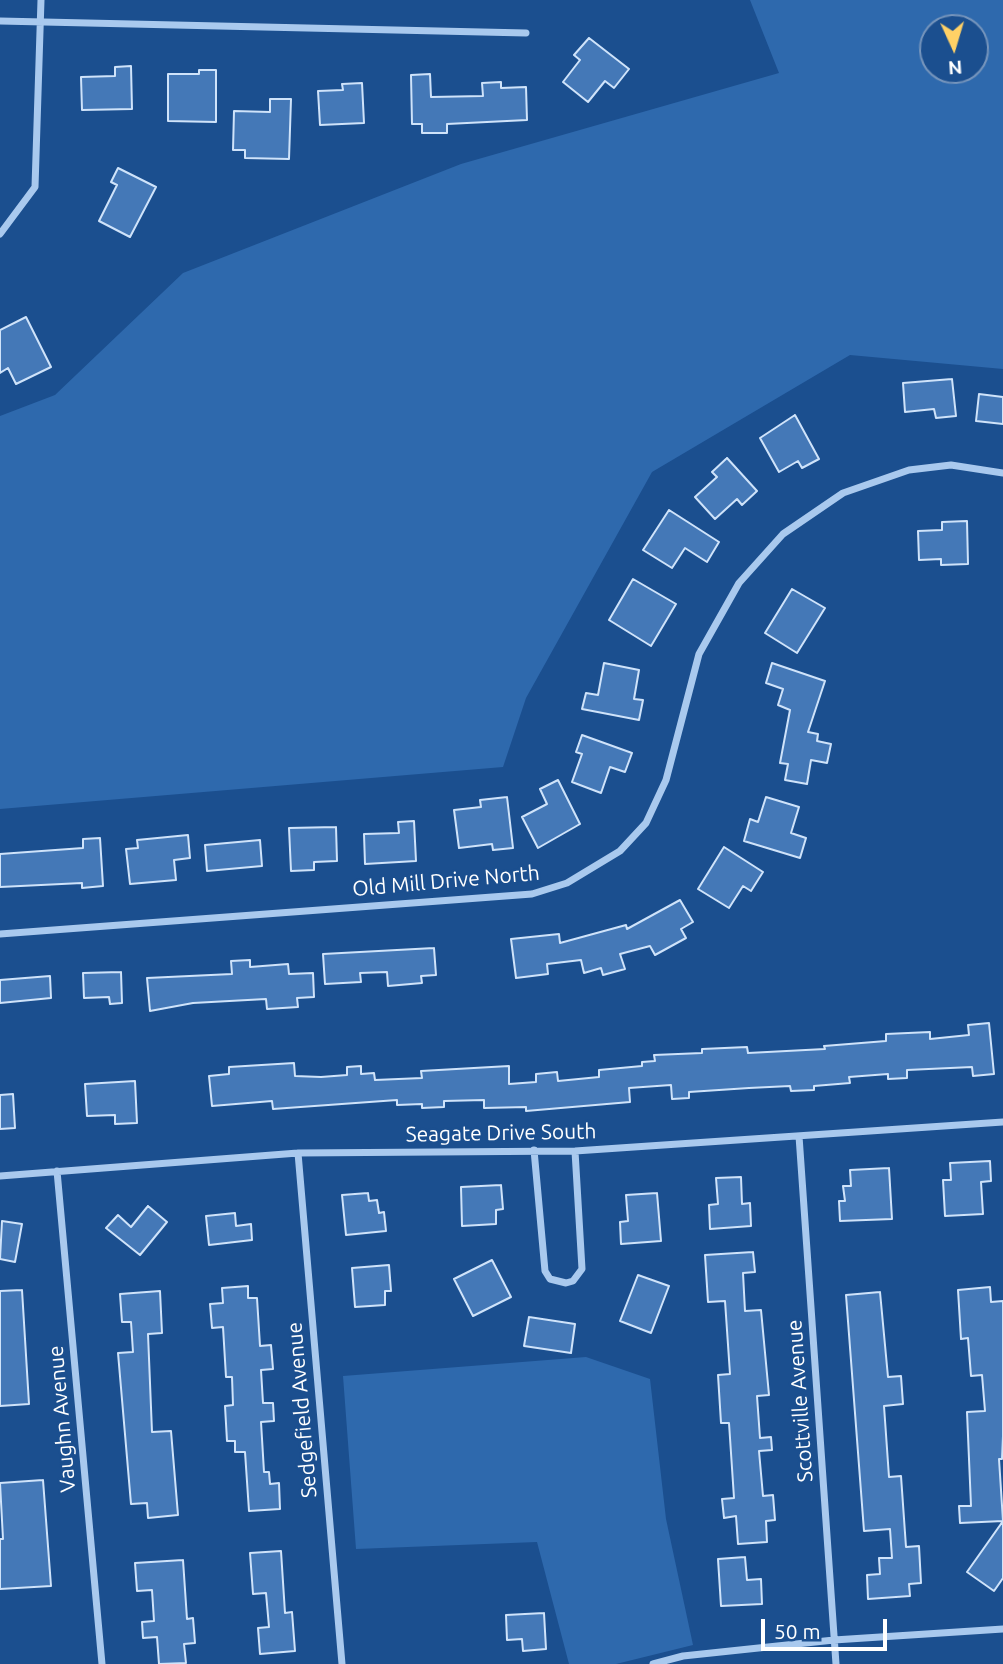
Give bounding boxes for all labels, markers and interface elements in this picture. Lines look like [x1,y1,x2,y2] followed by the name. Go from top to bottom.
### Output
[919,14,989,84] north arrow
[947,56,963,79] text: N
[351,860,541,902] street label: Old Mill Drive North
[405,1119,597,1147] street label: Seagate Drive South
[782,1319,818,1483] street label: Scottville Avenue
[282,1321,322,1499] street label: Sedgefield Avenue
[43,1344,81,1494] street label: Vaughn Avenue
[765,1604,891,1648] scale bar
[774,1619,821,1643] text: 50 m

